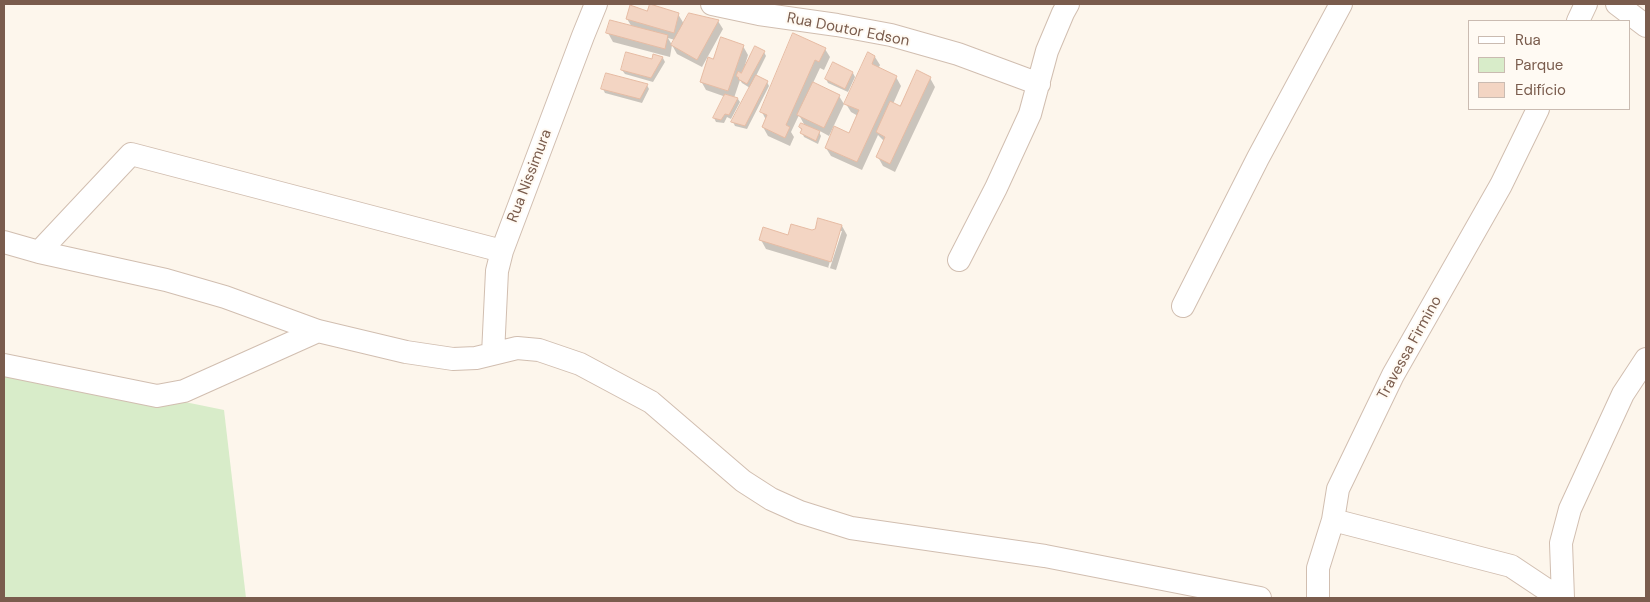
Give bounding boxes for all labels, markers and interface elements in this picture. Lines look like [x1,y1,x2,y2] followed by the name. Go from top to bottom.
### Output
[785,9,911,51] street label: Rua Doutor Edson
[1468,20,1630,110] legend
[1515,30,1541,50] text: Rua
[1515,55,1563,75] text: Parque
[1515,80,1566,100] text: Edifício
[504,127,556,225] street label: Rua Nissimura
[1374,293,1446,403] street label: Travessa Firmino

